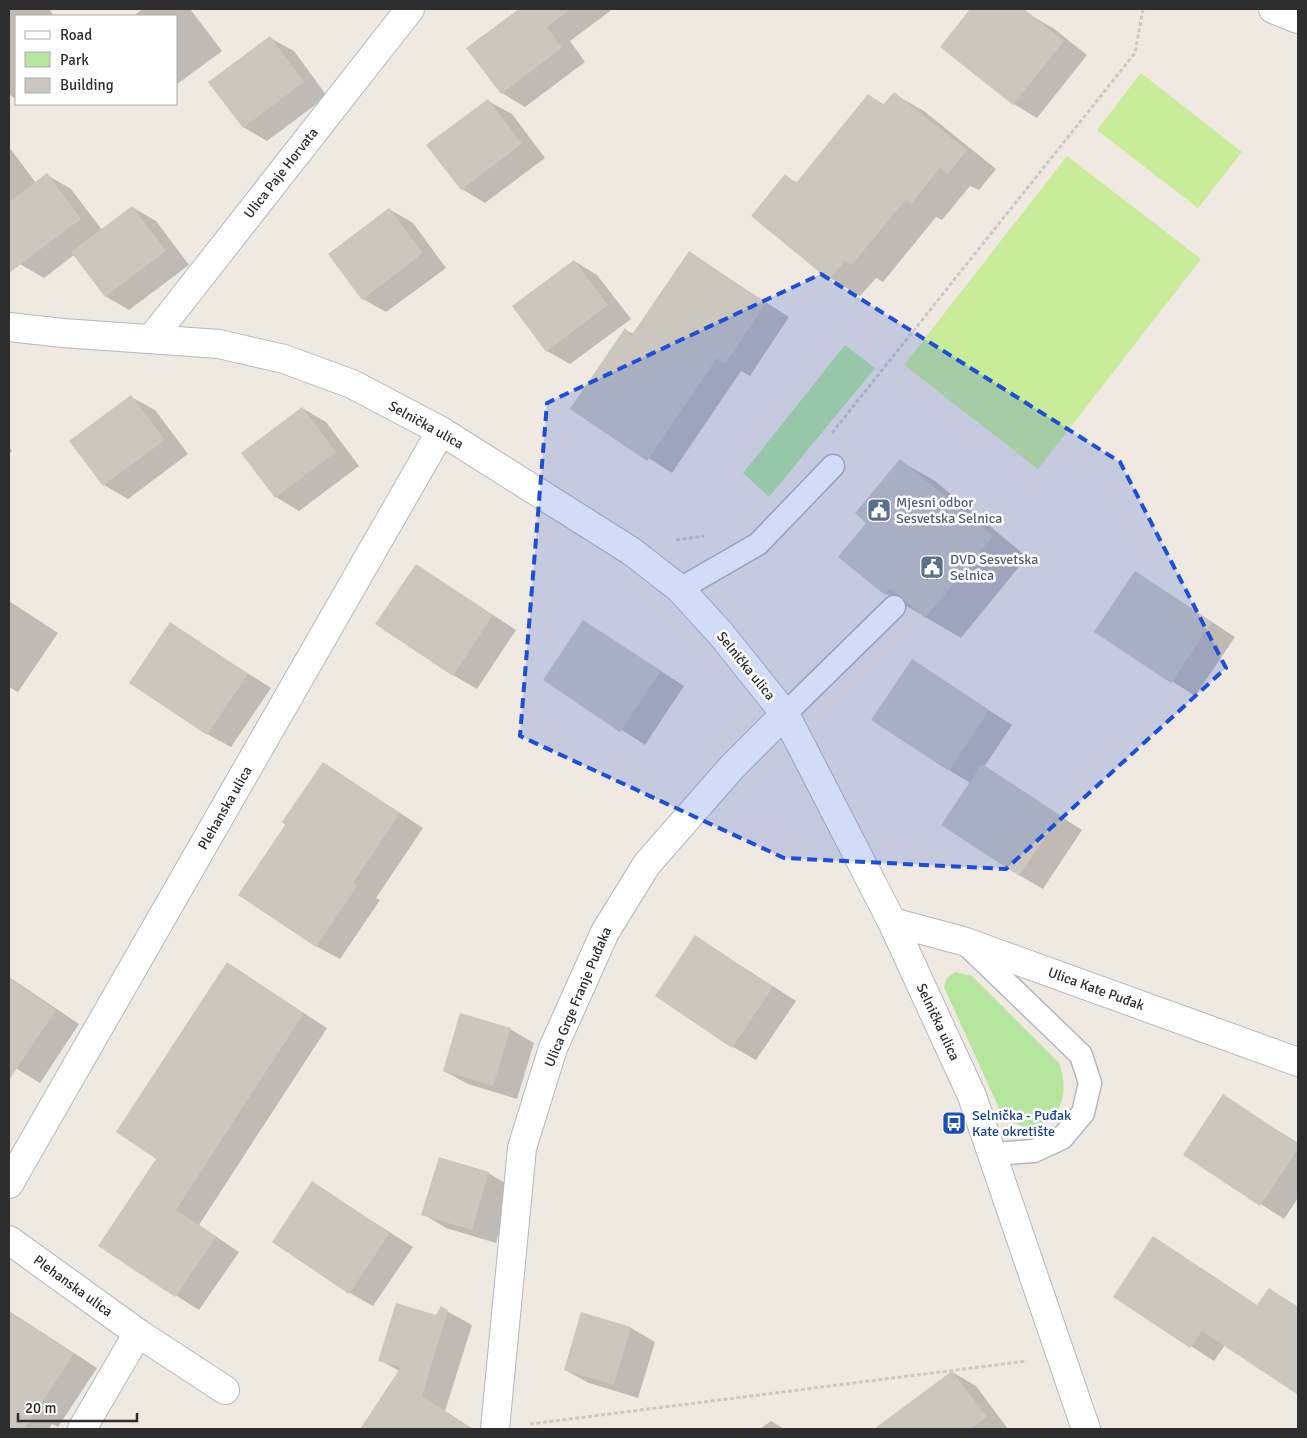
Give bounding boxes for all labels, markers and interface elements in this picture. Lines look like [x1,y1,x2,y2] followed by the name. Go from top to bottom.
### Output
[15,15,178,105] legend
[60,26,92,44] text: Road
[60,51,89,69] text: Park
[60,76,114,94] text: Building
[240,124,322,222] street label: Ulica Paje Horvata
[385,397,467,453] street label: Selnička ulica
[896,494,1002,527] place label: Mjesni odbor Sesvetska Selnica
[866,497,892,523] public building icon: Mjesni odbor Sesvetska Selnica
[950,551,1038,584] place label: DVD Sesvetska Selnica
[919,554,945,580] public building icon: DVD Sesvetska Selnica
[713,628,779,704] street label: Selnička ulica
[194,763,256,853] street label: Plehanska ulica
[541,924,615,1070] street label: Ulica Grge Franje Puđaka
[1046,964,1146,1014] street label: Ulica Kate Puđak
[913,981,963,1063] street label: Selnička ulica
[972,1107,1071,1140] place label: Selnička - Puđak Kate okretište
[941,1110,967,1136] bus stop icon: Selnička - Puđak Kate okretište
[30,1252,116,1320] street label: Plehanska ulica
[18,1390,136,1422] scale bar
[25,1399,56,1417] text: 20 m

